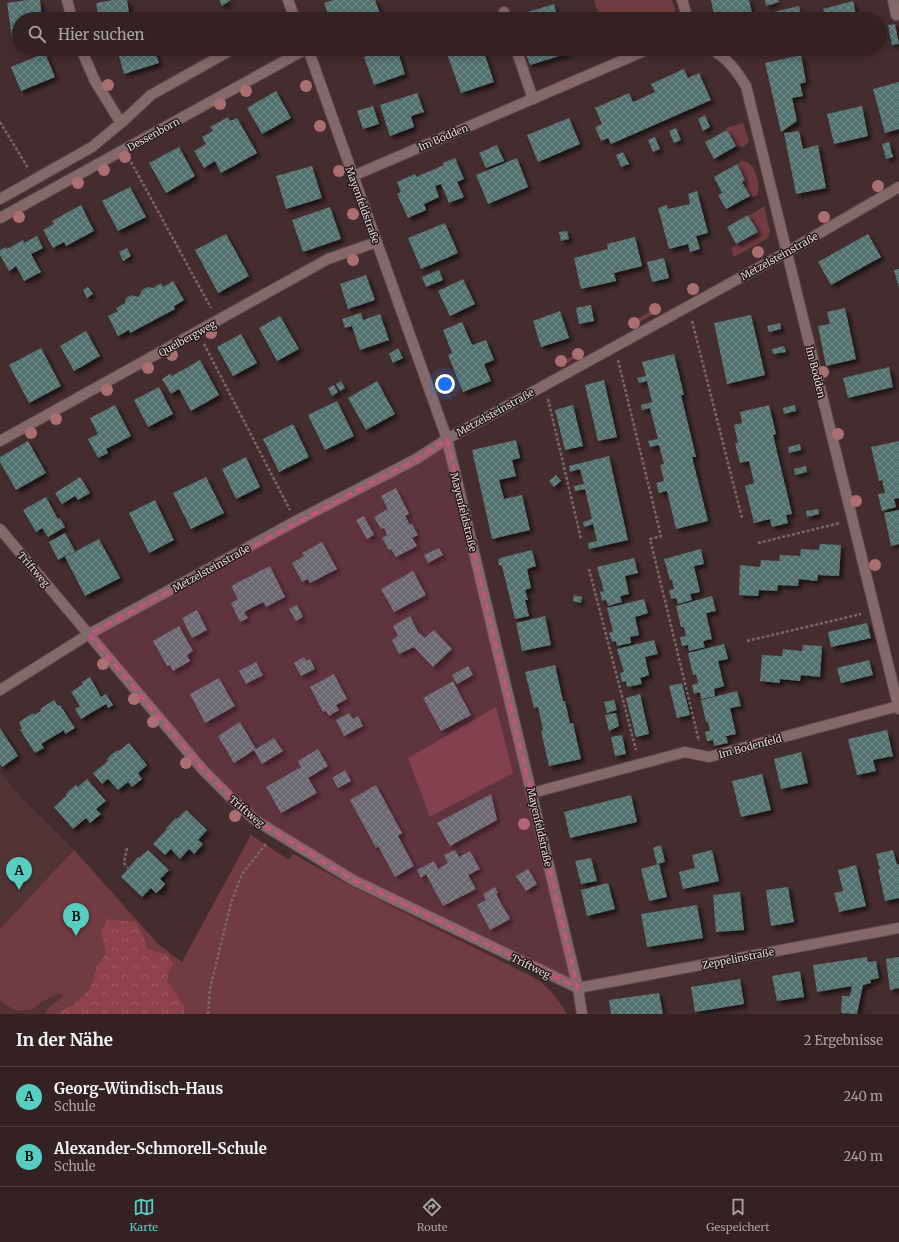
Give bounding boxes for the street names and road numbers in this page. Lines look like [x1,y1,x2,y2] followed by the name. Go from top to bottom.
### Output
[125,115,182,154] street label: Dessenborn
[416,121,470,154] street label: Im Bodden
[343,165,383,246] street label: Mayenfeldstraße
[738,230,820,283] street label: Metzelsteinstraße
[156,317,218,360] street label: Quelbergweg
[803,345,828,400] street label: Im Bodden
[454,386,536,439] street label: Metzelsteinstraße
[447,471,480,553] street label: Mayenfeldstraße
[170,542,252,595] street label: Metzelsteinstraße
[15,549,52,590] street label: Triftweg
[717,732,783,761] street label: Im Bodenfeld
[524,786,555,868] street label: Mayenfeldstraße
[226,793,267,830] street label: Triftweg
[701,945,775,972] street label: Zeppelinstraße
[509,951,553,982] street label: Triftweg

